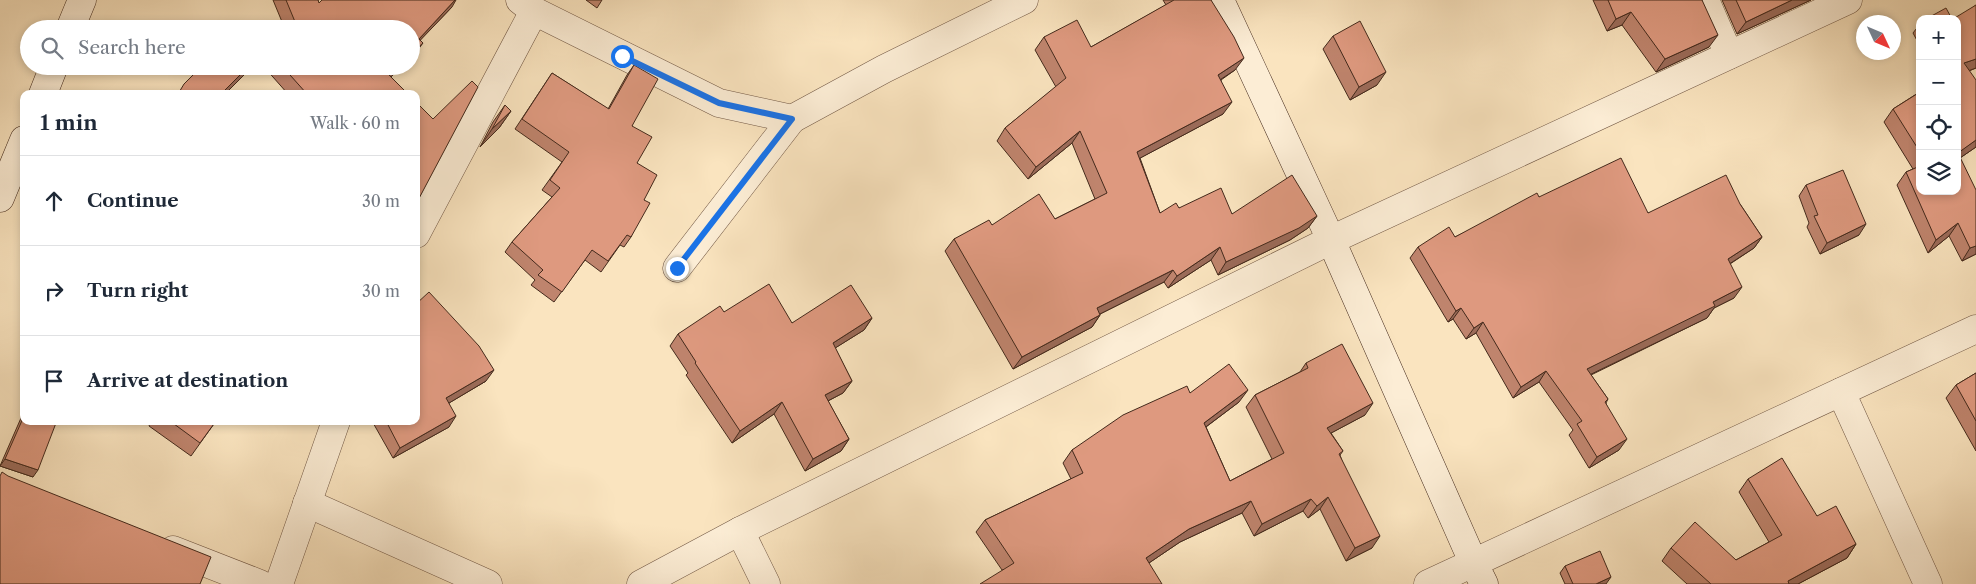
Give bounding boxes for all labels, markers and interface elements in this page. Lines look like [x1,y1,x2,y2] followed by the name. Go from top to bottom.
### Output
[1856,15,1901,60] north arrow
[1916,15,1961,195] map controls
[1916,15,1961,60] button: +
[20,20,420,75] search box
[38,34,66,62] icon: search
[78,36,186,59] text: Search here
[611,45,634,68] route start
[1916,60,1961,105] button: −
[1916,105,1961,150] button: locate
[40,110,98,135] text: 1 min
[310,113,400,133] text: Walk · 60 m
[1916,150,1961,195] button: layers
[40,187,68,215] icon: ahead
[87,189,179,212] text: Continue
[362,191,400,211] text: 30 m
[666,257,689,280] route end
[40,277,68,305] icon: right
[87,279,188,302] text: Turn right
[362,281,400,301] text: 30 m
[40,367,68,395] icon: arrive
[87,369,288,392] text: Arrive at destination

